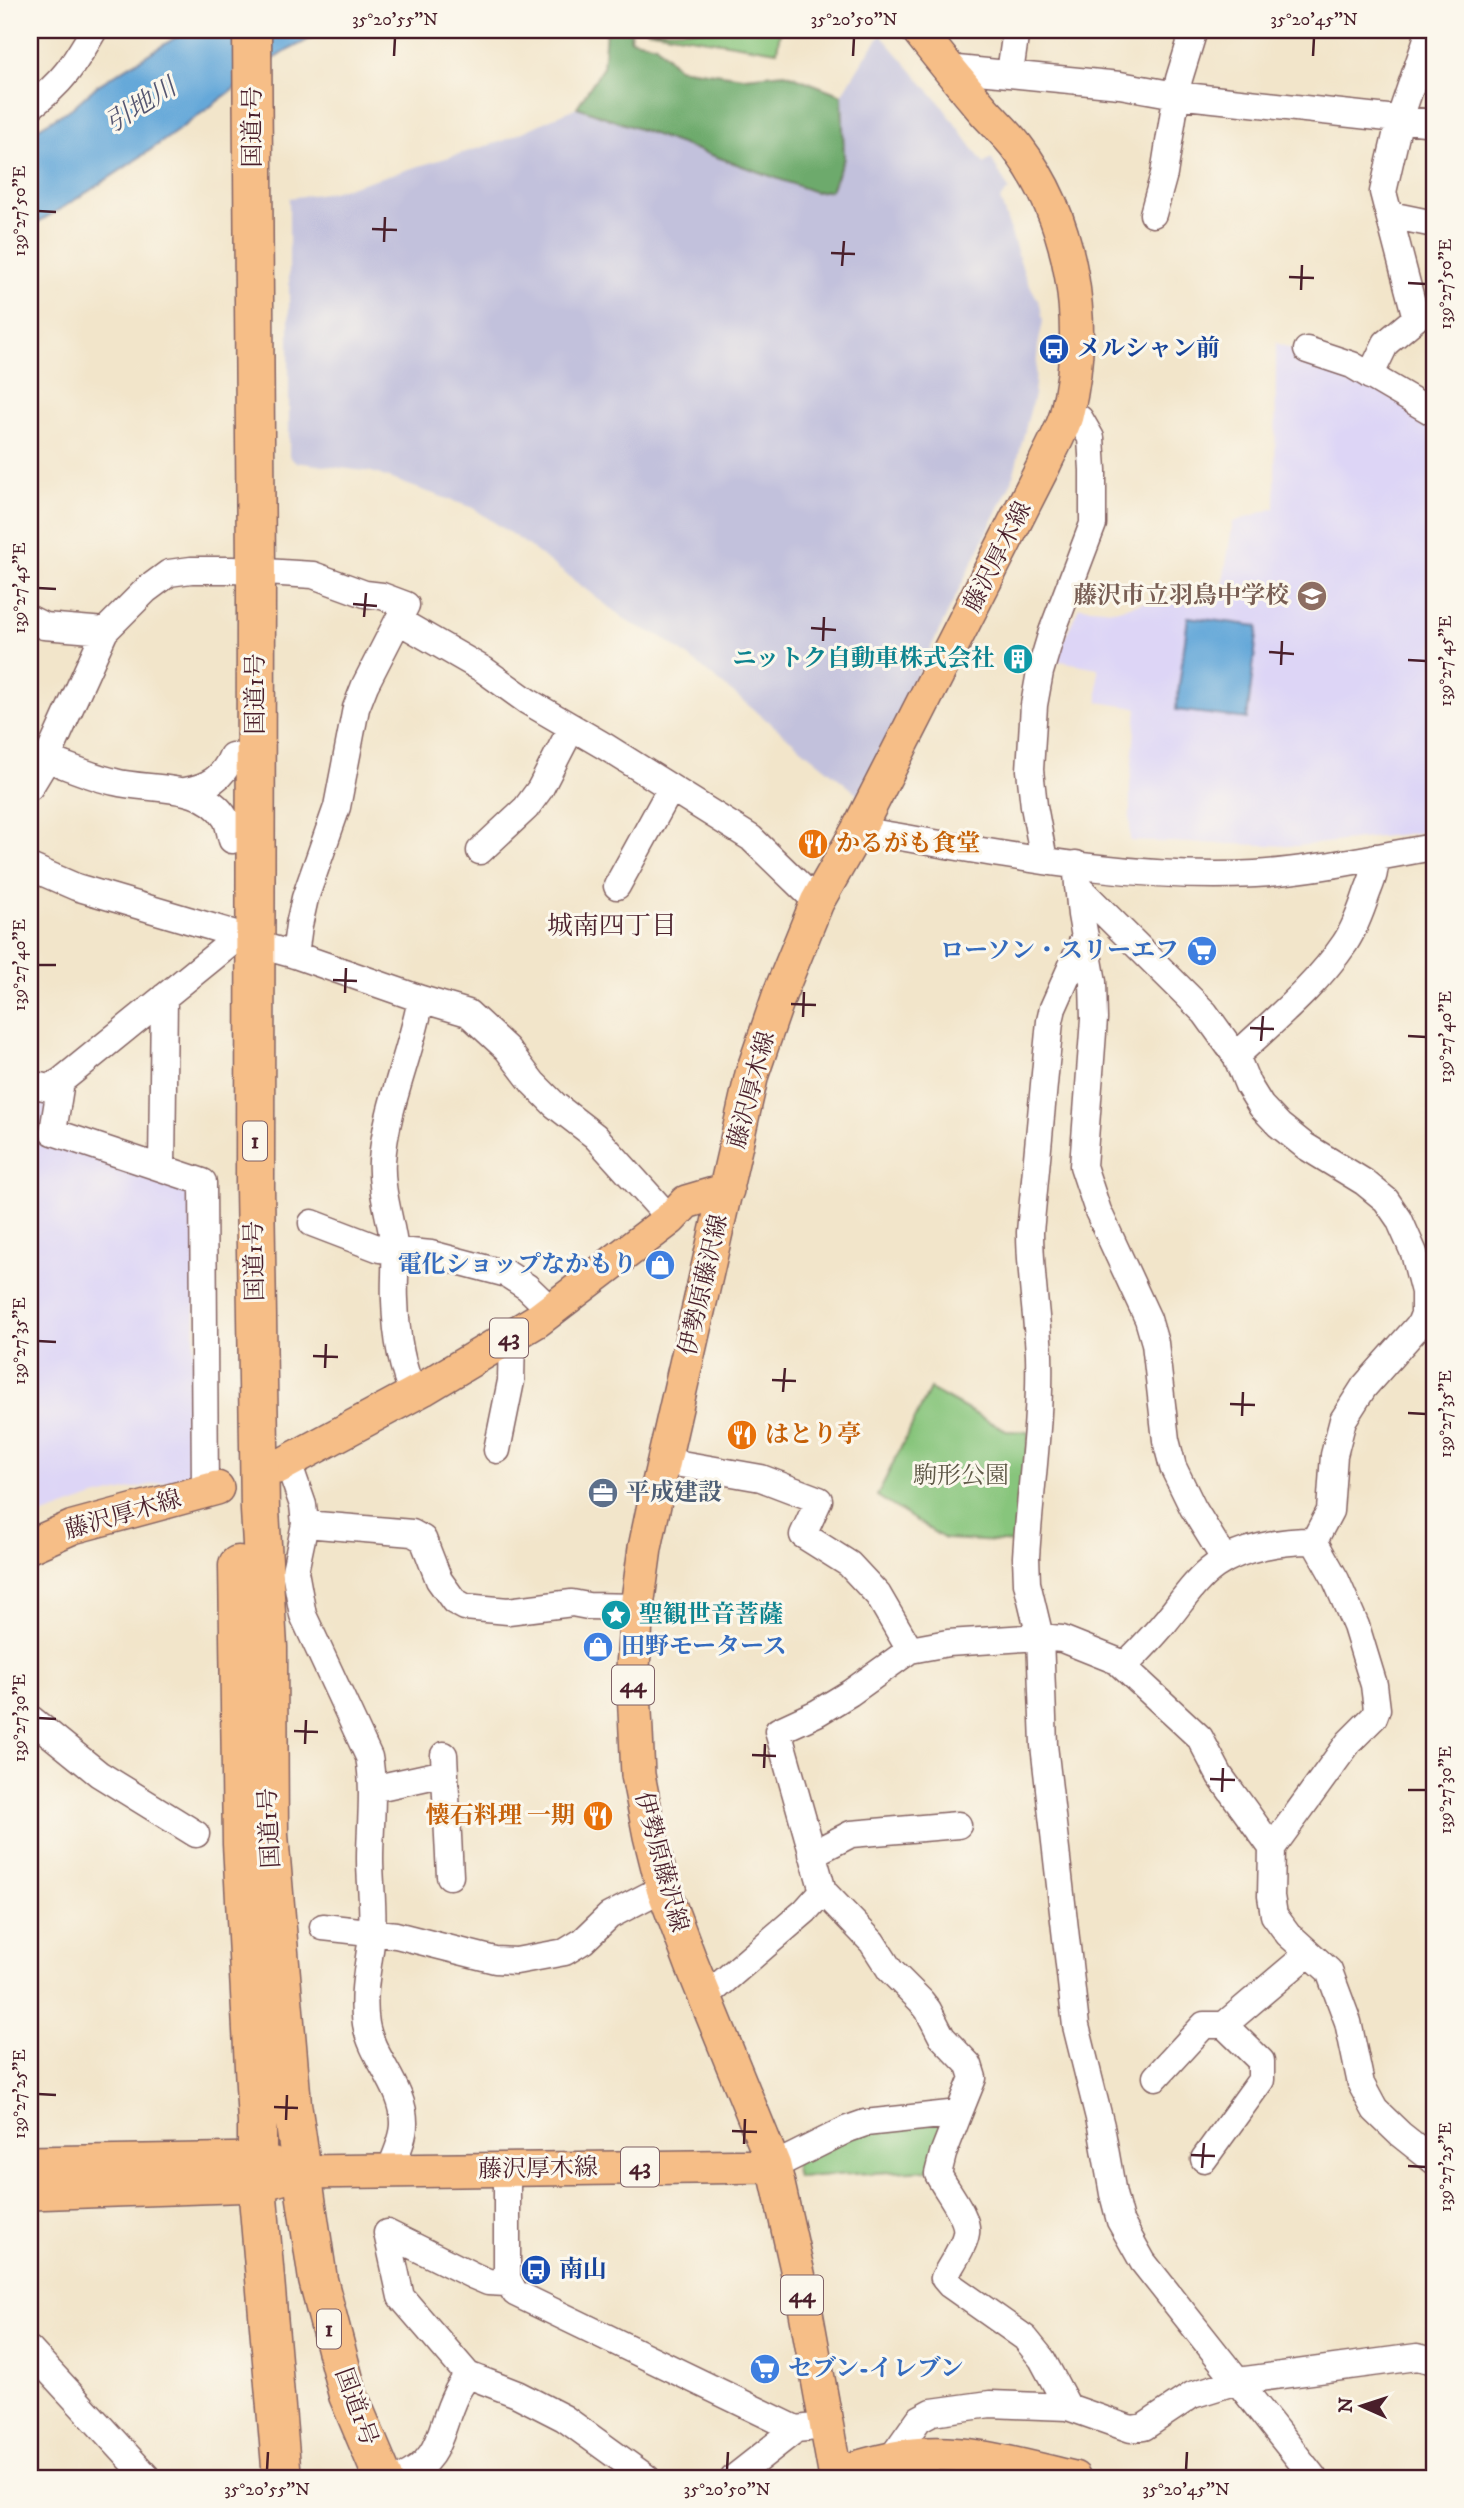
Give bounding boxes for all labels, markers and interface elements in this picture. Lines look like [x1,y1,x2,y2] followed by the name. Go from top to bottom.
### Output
[352,9,438,31] text: 35°20'55"N
[811,9,898,31] text: 35°20'50"N
[1270,9,1358,31] text: 35°20'45"N
[99,70,185,141] water label: 引地川
[238,87,268,167] street label: 国道1号
[9,165,31,256] text: 139°27'50"E
[1435,238,1457,329] text: 139°27'50"E
[1037,332,1071,366] bus stop icon: メルシャン前
[1077,334,1220,364] place label: メルシャン前
[957,497,1039,617] street label: 藤沢厚木線
[9,542,31,634] text: 139°27'45"E
[1295,579,1329,613] school or university icon: 藤沢市立羽鳥中学校
[1073,581,1289,611] place label: 藤沢市立羽鳥中学校
[1435,615,1457,707] text: 139°27'45"E
[1001,642,1035,676] building icon: ニットク自動車株式会社
[732,644,995,674] place label: ニットク自動車株式会社
[241,654,271,734] street label: 国道1号
[796,827,830,861] restaurant icon: かるがも食堂
[836,829,980,859] place label: かるがも食堂
[547,910,677,943] district label: 城南四丁目
[9,919,31,1011] text: 139°27'40"E
[1185,934,1219,968] supermarket icon: ローソン・スリーエフ
[940,936,1179,966] place label: ローソン・スリーエフ
[1435,991,1457,1083] text: 139°27'40"E
[722,1028,782,1152] street label: 藤沢厚木線
[243,1122,267,1160] road number: 1
[673,1211,735,1359] street label: 伊勢原藤沢線
[239,1220,271,1302] street label: 国道1号
[643,1248,677,1282] shop icon: 電化ショップなかもり
[397,1250,637,1280] place label: 電化ショップなかもり
[9,1297,31,1385] text: 139°27'35"E
[490,1318,528,1358] road number: 43
[1435,1370,1457,1458] text: 139°27'35"E
[725,1418,759,1452] restaurant icon: はとり亭
[765,1420,861,1450] place label: はとり亭
[913,1461,1009,1491] park label: 駒形公園
[586,1476,620,1510] office icon: 平成建設
[626,1478,722,1508] place label: 平成建設
[61,1484,185,1546] street label: 藤沢厚木線
[599,1598,633,1632] place icon: 聖観世音菩薩
[639,1600,783,1630] place label: 聖観世音菩薩
[581,1630,615,1664] shop icon: 田野モータース
[621,1632,787,1662] place label: 田野モータース
[612,1666,654,1704] road number: 44
[9,1673,31,1762] text: 139°27'30"E
[1435,1745,1457,1834] text: 139°27'30"E
[253,1787,287,1869] street label: 国道1号
[628,1789,694,1935] street label: 伊勢原藤沢線
[581,1799,615,1833] restaurant icon: 懐石料理 一期
[426,1801,575,1831] place label: 懐石料理 一期
[9,2049,31,2139] text: 139°27'25"E
[1435,2122,1457,2212] text: 139°27'25"E
[621,2148,659,2186] road number: 43
[478,2153,598,2185] street label: 藤沢厚木線
[519,2253,553,2287] bus stop icon: 南山
[559,2255,607,2285] place label: 南山
[781,2276,823,2314] road number: 44
[317,2310,341,2348] road number: 1
[748,2352,782,2386] supermarket icon: セブン-イレブン
[788,2354,964,2384] place label: セブン-イレブン
[328,2364,384,2450] street label: 国道1号
[1328,2372,1398,2442] north arrow
[1335,2396,1358,2414] text: N
[224,2479,310,2501] text: 35°20'55"N
[684,2479,771,2501] text: 35°20'50"N
[1142,2479,1230,2501] text: 35°20'45"N

